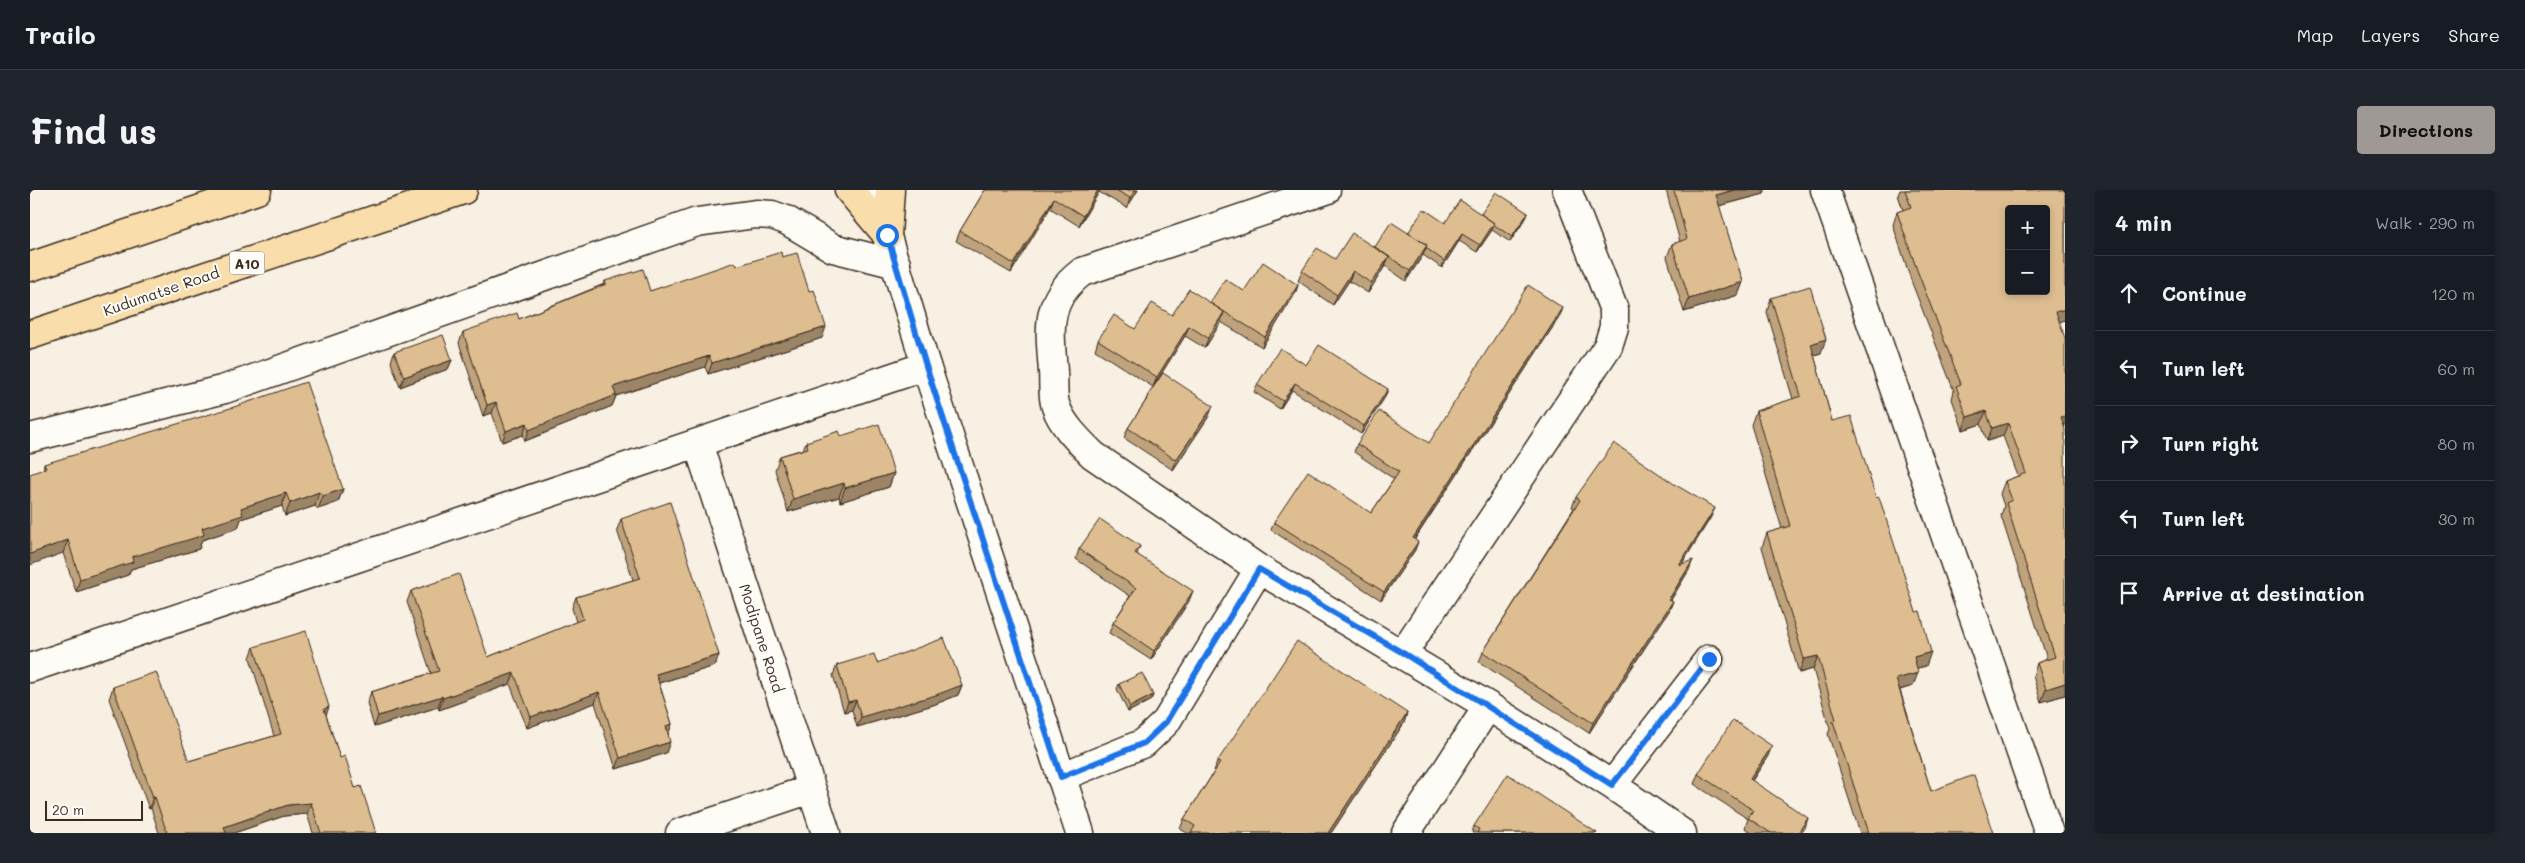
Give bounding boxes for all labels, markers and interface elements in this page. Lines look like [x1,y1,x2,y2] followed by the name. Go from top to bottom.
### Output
[25,19,96,50] text: Trailo
[2297,23,2333,47] text: Map
[2361,23,2420,47] text: Layers
[2448,23,2500,47] text: Share
[2357,106,2495,154] button: Directions
[30,107,157,153] text: Find us
[2005,205,2050,295] map controls
[2005,205,2050,250] button: +
[2115,209,2172,236] text: 4 min
[2375,212,2475,233] text: Walk · 290 m
[876,224,899,247] route start
[2005,250,2050,295] button: −
[230,252,264,274] road number: A10
[100,262,222,320] street label: Kudumatse Road
[2115,279,2143,307] icon: ahead
[2162,281,2247,306] text: Continue
[2431,283,2475,304] text: 120 m
[2115,354,2143,382] icon: left
[2162,356,2245,381] text: Turn left
[2438,358,2475,379] text: 60 m
[2115,429,2143,457] icon: right
[2162,431,2259,456] text: Turn right
[2438,433,2475,454] text: 80 m
[2115,504,2143,532] icon: left
[2162,506,2245,531] text: Turn left
[2438,508,2475,529] text: 30 m
[2115,579,2143,607] icon: arrive
[735,581,789,695] street label: Modipane Road
[2162,581,2365,606] text: Arrive at destination
[1698,648,1721,671] route end
[45,798,142,821] scale bar
[52,800,84,819] text: 20 m

